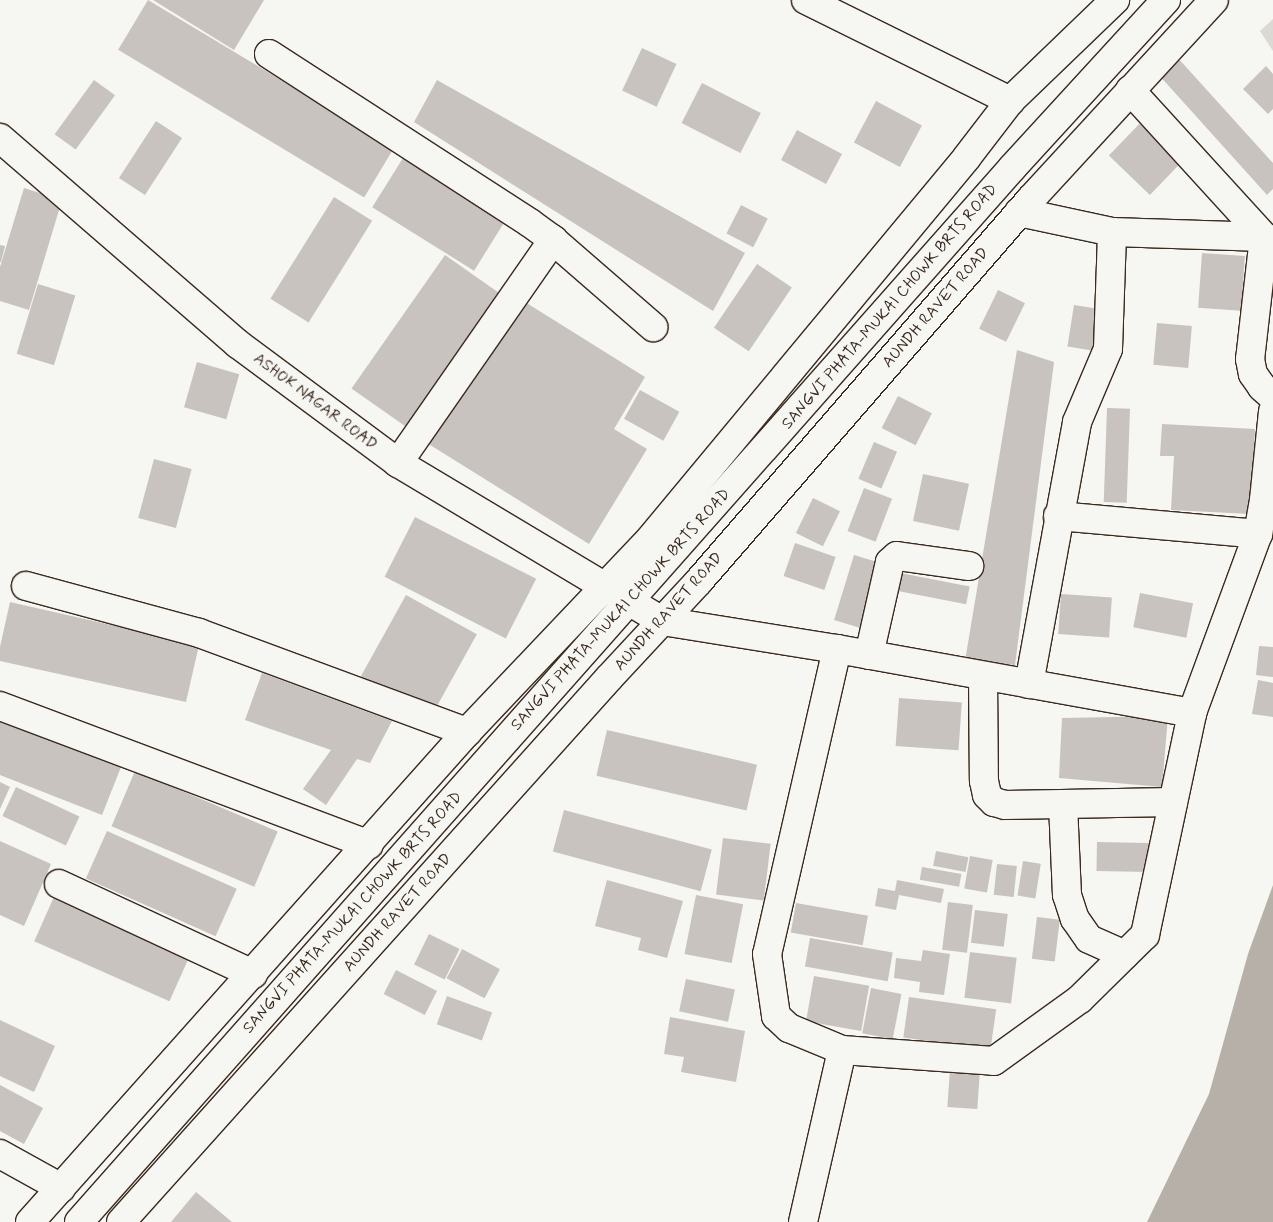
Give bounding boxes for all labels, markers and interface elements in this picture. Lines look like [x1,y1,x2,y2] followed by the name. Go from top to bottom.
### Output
[779,181,1001,433] street label: SANGVI PHATA-MUKAI CHOWK BRTS ROAD
[878,244,994,372] street label: AUNDH RAVET ROAD
[249,349,381,455] street label: ASHOK NAGAR ROAD
[508,486,734,734] street label: SANGVI PHATA-MUKAI CHOWK BRTS ROAD
[611,549,727,675] street label: AUNDH RAVET ROAD
[240,789,466,1037] street label: SANGVI PHATA-MUKAI CHOWK BRTS ROAD
[340,850,456,976] street label: AUNDH RAVET ROAD

